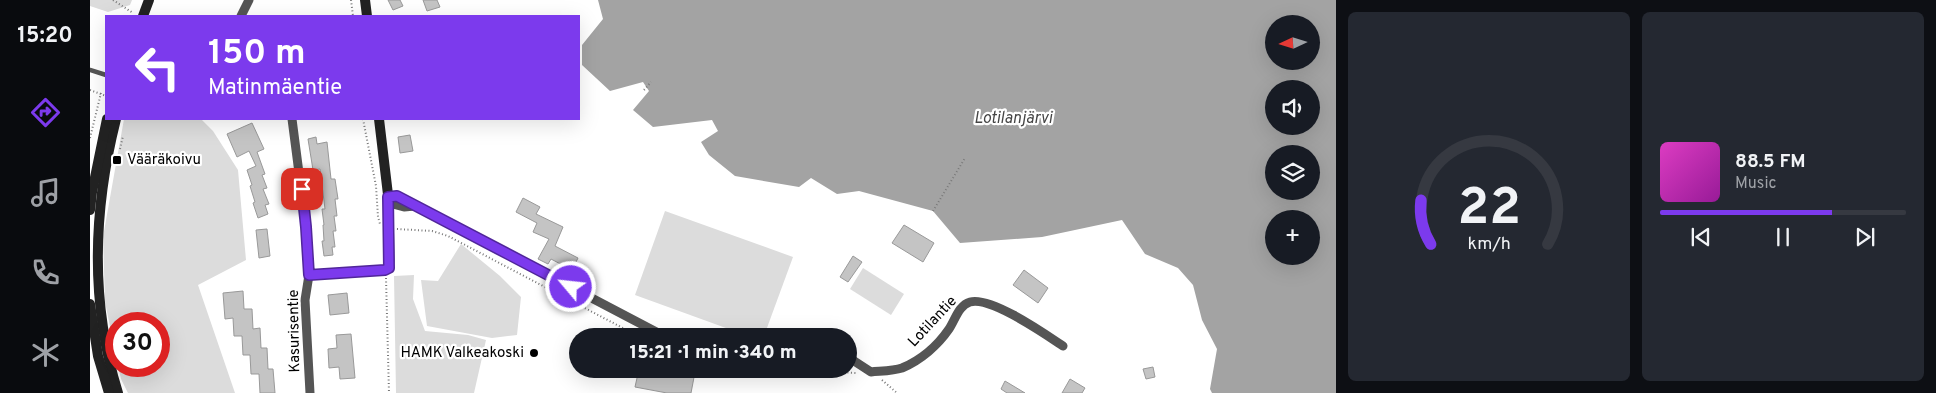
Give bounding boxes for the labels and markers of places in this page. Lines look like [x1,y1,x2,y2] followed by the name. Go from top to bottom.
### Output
[127,151,201,170] place label: Vääräkoivu
[111,154,123,166] marker: Vääräkoivu
[281,168,323,210] pin
[401,344,524,363] place label: HAMK Valkeakoski
[528,347,540,359] marker: HAMK Valkeakoski

